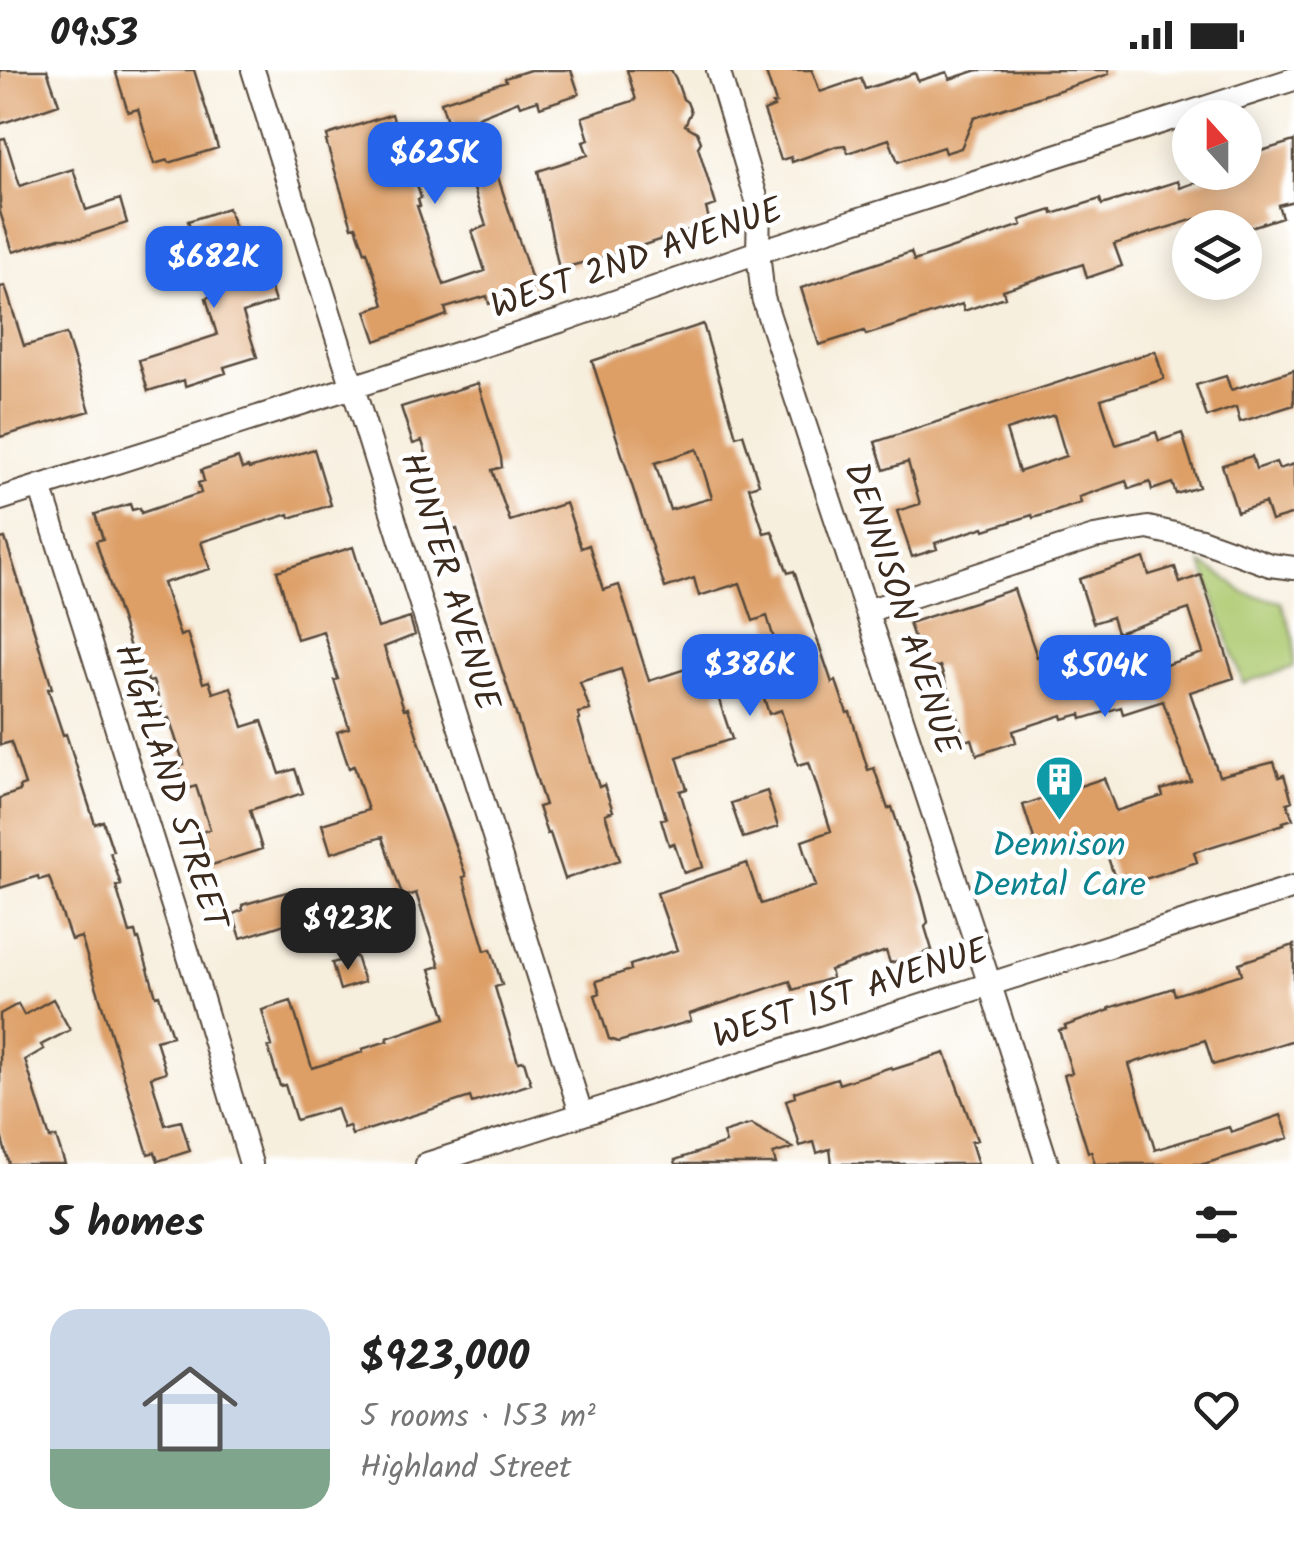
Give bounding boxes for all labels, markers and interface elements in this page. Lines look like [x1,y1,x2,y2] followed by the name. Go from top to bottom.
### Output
[50,5,138,65] text: 09:53
[1172,100,1262,190] north arrow
[1172,100,1262,300] map controls
[365,122,505,207] pin: $625K
[390,129,480,180] text: $625K
[484,183,792,336] street label: WEST 2ND AVENUE
[1172,210,1262,300] button: layers
[144,226,284,311] pin: $682K
[167,233,261,284] text: $682K
[382,446,514,719] street label: HUNTER AVENUE
[826,455,974,764] street label: DENNISON AVENUE
[680,634,820,719] pin: $386K
[1035,635,1175,720] pin: $504K
[97,637,243,940] street label: HIGHLAND STREET
[704,641,796,692] text: $386K
[1061,642,1149,693] text: $504K
[1033,754,1085,822] building icon: Dennison Dental Care
[972,819,1146,915] place label: Dennison Dental Care
[278,888,418,973] pin: $923K
[303,895,393,946] text: $923K
[706,923,997,1066] street label: WEST 1ST AVENUE
[50,1191,205,1258] text: 5 homes
[1189,1197,1244,1252] icon: filters
[360,1325,529,1392] text: $923,000
[130,1349,250,1469] icon: home
[1189,1382,1244,1437] icon: heart
[360,1392,596,1443] text: 5 rooms · 153 m²
[360,1443,571,1494] text: Highland Street

